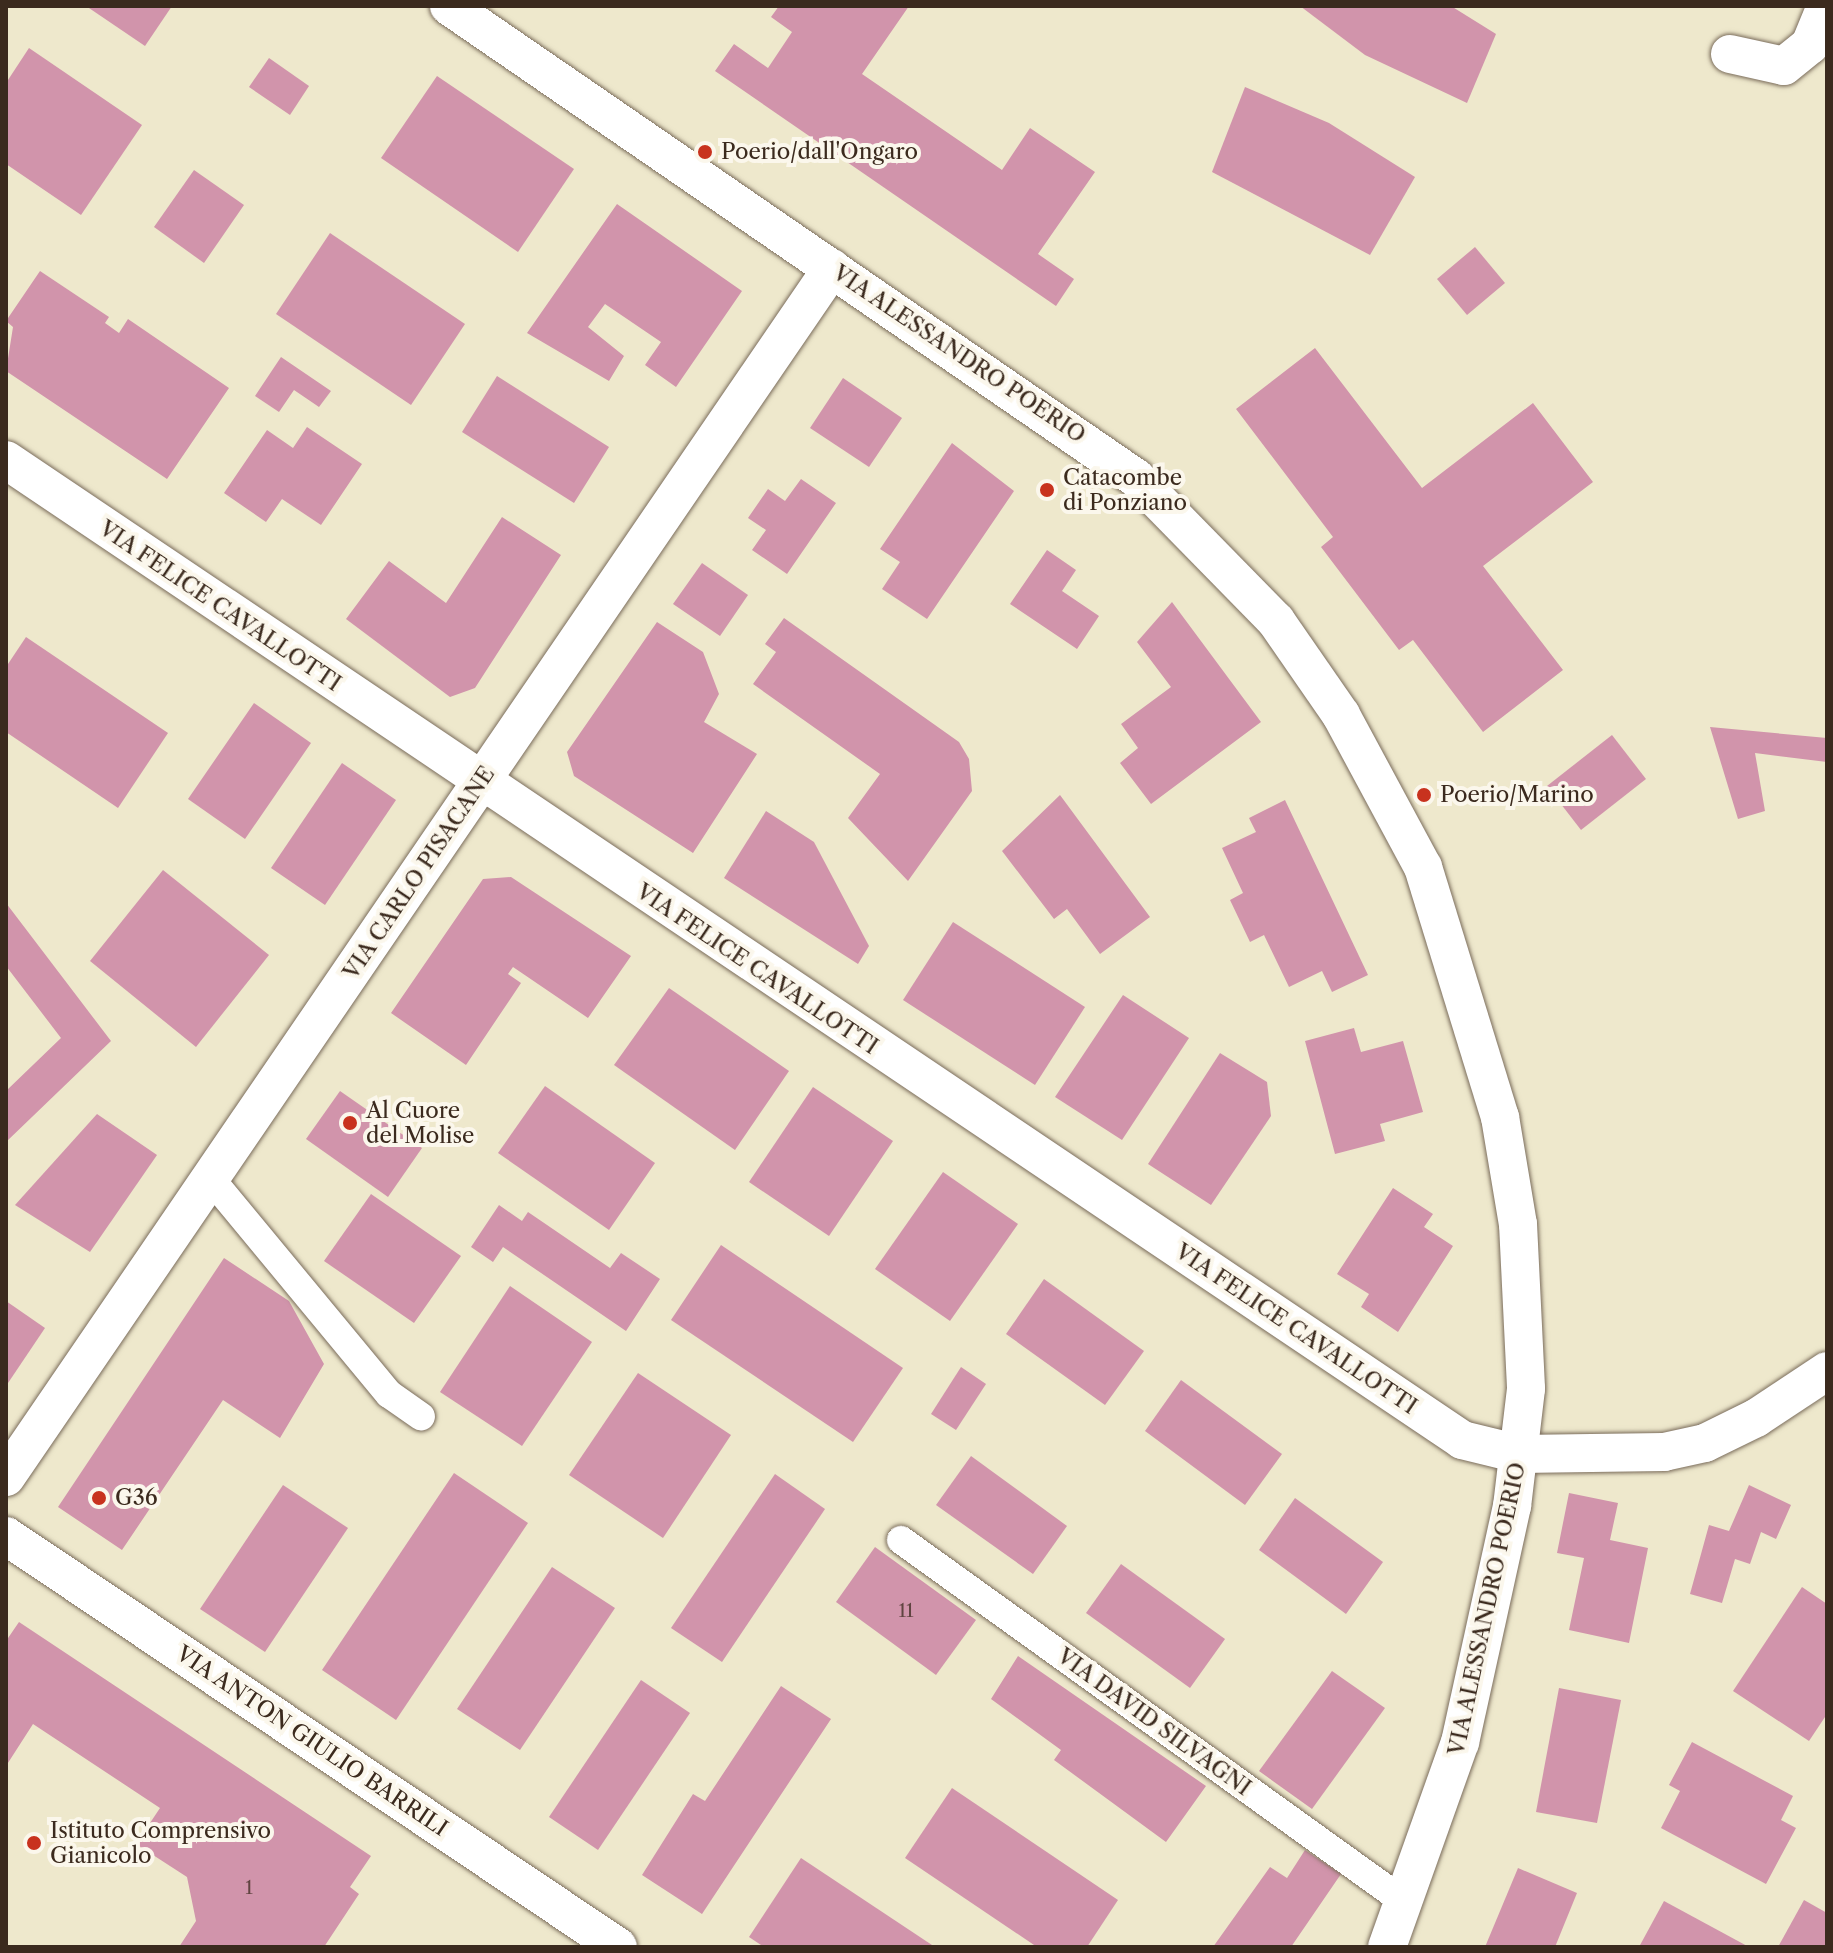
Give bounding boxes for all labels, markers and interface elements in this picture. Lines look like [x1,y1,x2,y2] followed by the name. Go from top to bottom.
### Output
[721,139,918,165] place label: Poerio/dall'Ongaro
[696,143,714,161] marker: Poerio/dall'Ongaro
[827,259,1091,449] street label: VIA ALESSANDRO POERIO
[1063,464,1187,516] place label: Catacombe di Ponziano
[1038,481,1056,499] marker: Catacombe di Ponziano
[94,515,346,697] street label: VIA FELICE CAVALLOTTI
[338,761,500,985] street label: VIA CARLO PISACANE
[1440,782,1594,808] place label: Poerio/Marino
[1415,786,1433,804] marker: Poerio/Marino
[631,878,883,1060] street label: VIA FELICE CAVALLOTTI
[366,1097,474,1148] place label: Al Cuore del Molise
[341,1114,359,1132] marker: Al Cuore del Molise
[1170,1238,1422,1420] street label: VIA FELICE CAVALLOTTI
[1443,1459,1531,1759] street label: VIA ALESSANDRO POERIO
[115,1485,158,1511] place label: G36
[90,1489,108,1507] marker: G36
[898,1600,914,1622] house number: 11
[171,1640,453,1842] street label: VIA ANTON GIULIO BARRILI
[1052,1643,1256,1801] street label: VIA DAVID SILVAGNI
[50,1817,271,1868] place label: Istituto Comprensivo Gianicolo
[25,1834,43,1852] marker: Istituto Comprensivo Gianicolo
[245,1877,253,1899] house number: 1

